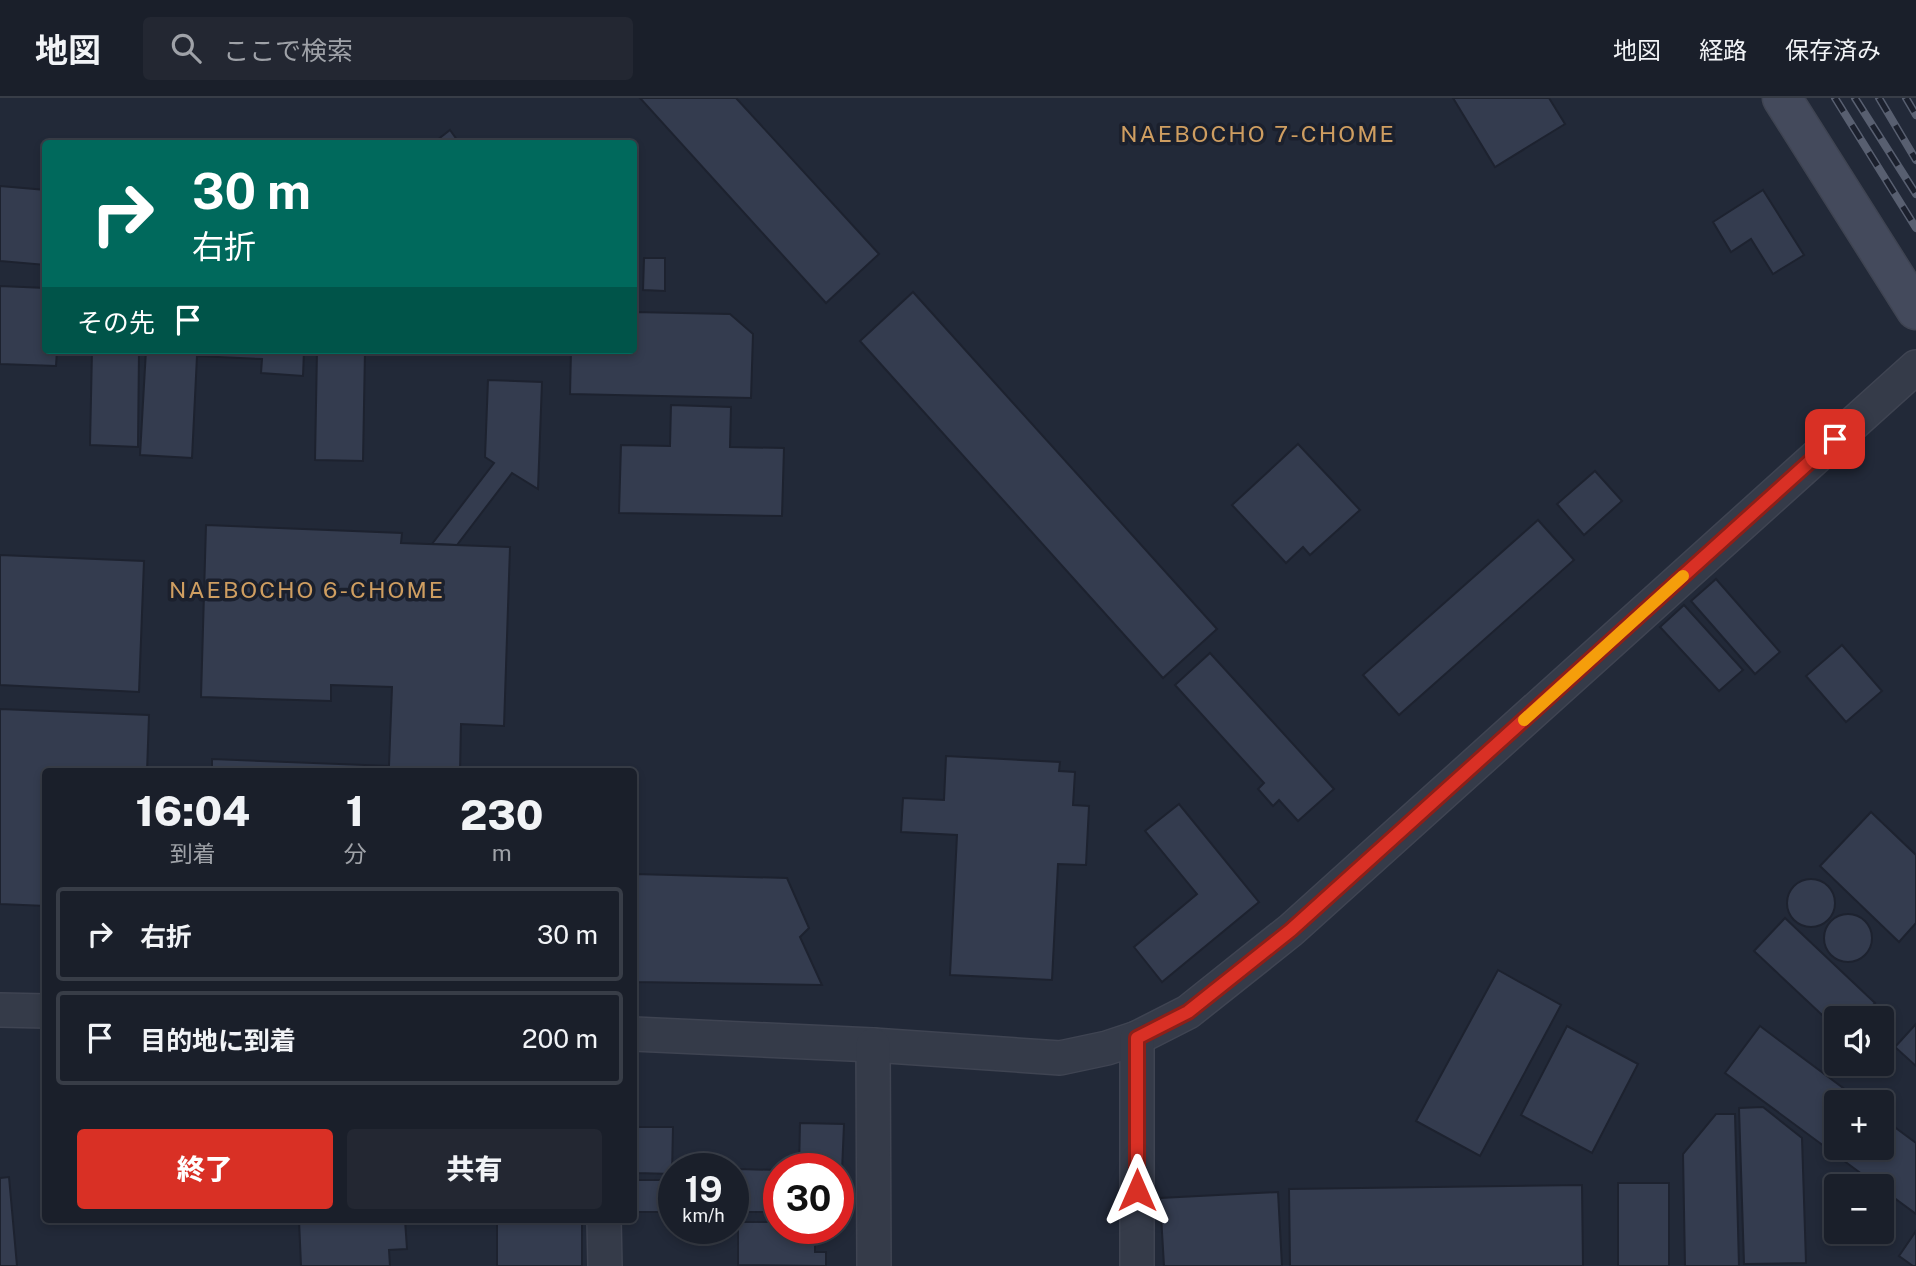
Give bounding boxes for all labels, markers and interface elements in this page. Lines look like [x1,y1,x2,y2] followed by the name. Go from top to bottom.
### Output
[143,17,633,80] search box
[167,29,205,67] icon: search
[35,31,101,69] text: 地図
[223,35,353,66] text: ここで検索
[1613,36,1661,64] text: 地図
[1699,36,1747,64] text: 経路
[1785,36,1881,64] text: 保存済み
[1120,120,1396,147] district label: NAEBOCHO 7-CHOME
[192,162,311,220] text: 30 m
[77,168,168,259] icon: right
[192,228,256,265] text: 右折
[169,301,207,339] icon: arrive
[77,307,155,338] text: その先
[1805,409,1865,469] pin
[1816,420,1854,458] icon: arrive
[169,576,445,603] district label: NAEBOCHO 6-CHOME
[135,786,250,835] text: 16:04
[346,786,364,835] text: 1
[460,790,544,839] text: 230
[492,839,512,866] text: m
[170,840,216,867] text: 到着
[344,840,367,867] text: 分
[81,915,119,953] icon: right
[537,919,598,950] text: 30 m
[140,921,192,952] text: 右折
[1824,1006,1894,1244] map controls
[1824,1006,1894,1076] button: sound
[81,1019,119,1057] icon: arrive
[522,1023,598,1054] text: 200 m
[140,1025,296,1056] text: 目的地に到着
[1824,1090,1894,1160] button: +
[77,1129,333,1209] button: 終了
[347,1129,602,1209] button: 共有
[763,1153,854,1244] speed limit sign: 30
[1100,1153,1174,1227] position arrow
[684,1169,723,1210] text: 19
[1824,1174,1894,1244] button: −
[682,1205,725,1226] text: km/h

